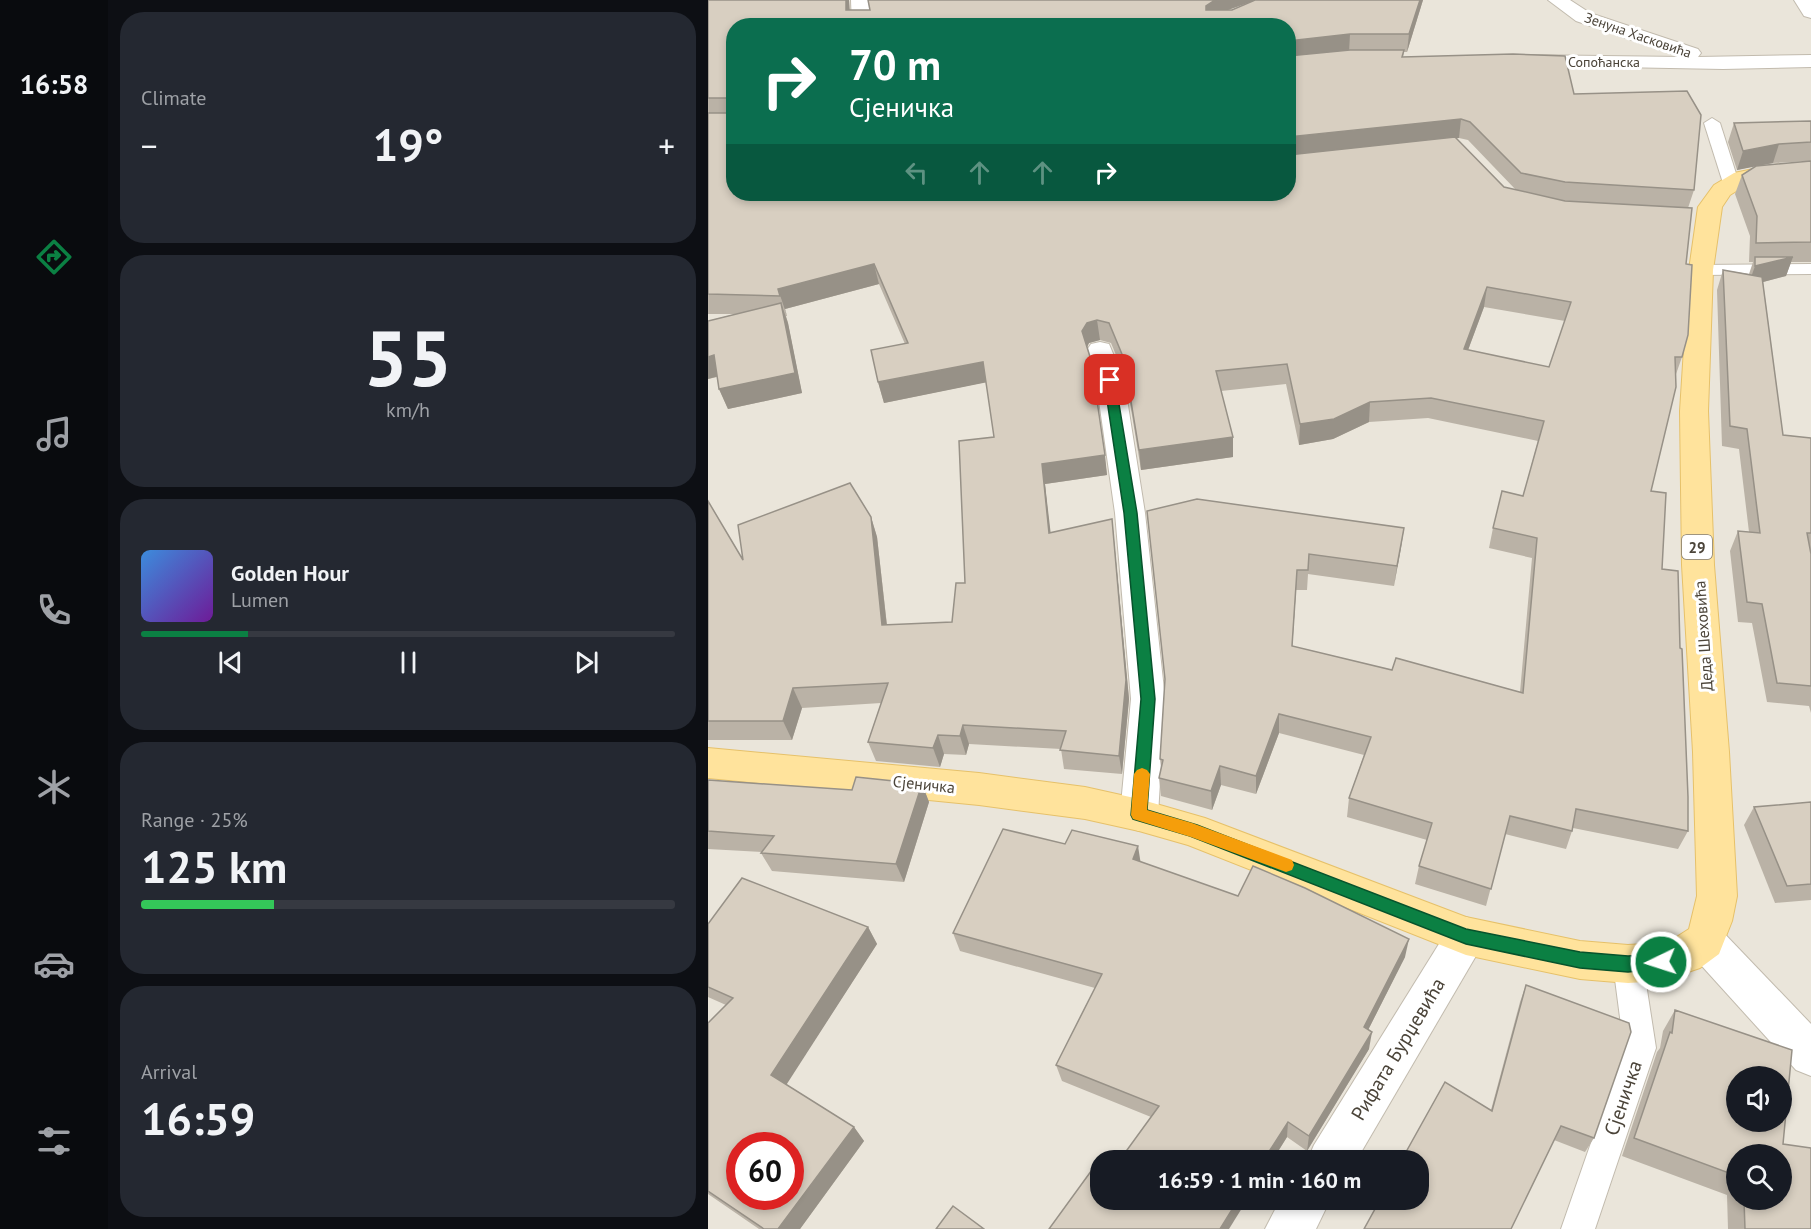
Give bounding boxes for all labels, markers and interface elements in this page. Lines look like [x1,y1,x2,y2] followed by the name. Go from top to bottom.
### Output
[1582,8,1694,62] street label: Зенуна Хасковића
[849,37,941,92] text: 70 m
[750,42,828,120] icon: right
[1568,53,1640,71] street label: Сопоћанска
[20,67,88,101] text: 16:58
[141,85,207,111] text: Climate
[849,90,954,124] text: Сјеничка
[373,115,443,173] text: 19°
[141,124,158,167] text: −
[658,124,675,167] text: +
[900,156,933,189] icon: left
[963,156,996,189] icon: ahead
[1026,156,1059,189] icon: ahead
[1089,156,1122,189] icon: right
[33,236,75,278] icon: directions
[364,307,452,408] text: 55
[1084,354,1135,405] pin
[1093,363,1126,396] icon: arrive
[386,397,430,423] text: km/h
[33,413,75,455] icon: music
[1682,535,1712,559] road number: 29
[231,559,349,587] text: Golden Hour
[1689,580,1717,692] street label: Деда Шеховића
[231,587,289,613] text: Lumen
[33,589,75,631] icon: phone
[214,646,247,679] icon: previous
[392,646,425,679] icon: pause
[570,646,603,679] icon: next
[33,766,75,808] icon: climate
[892,771,956,797] street label: Сјеничка
[141,807,248,833] text: Range · 25%
[141,837,287,895] text: 125 km
[1629,930,1693,994] position arrow
[33,943,75,985] icon: car
[1345,973,1451,1125] street label: Рифата Бурџевића
[1598,1057,1648,1139] street label: Сјеничка
[141,1059,197,1085] text: Arrival
[1726,1066,1792,1210] map controls
[1726,1066,1792,1132] button: sound
[141,1089,255,1147] text: 16:59
[33,1120,75,1162] icon: filters
[726,1132,804,1210] speed limit sign: 60
[1726,1144,1792,1210] button: search
[1158,1166,1361,1194] text: 16:59 · 1 min · 160 m

